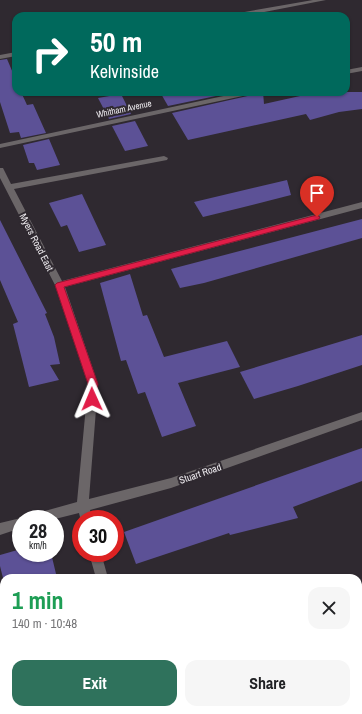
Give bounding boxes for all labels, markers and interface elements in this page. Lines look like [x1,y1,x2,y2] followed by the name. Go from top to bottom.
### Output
[90,23,142,61] text: 50 m
[24,28,76,80] icon: right
[90,59,159,84] text: Kelvinside
[95,97,153,121] street label: Whitham Avenue
[300,176,334,217] pin
[306,182,328,204] icon: arrive
[16,211,57,274] street label: Myers Road East
[71,378,113,420] position arrow
[177,460,223,487] street label: Stuart Road
[72,510,124,562] speed limit sign: 30
[29,517,47,544] text: 28
[29,539,47,552] text: km/h
[12,584,63,616] text: 1 min
[308,587,350,629] button: close
[12,615,77,632] text: 140 m · 10:48
[12,660,177,706] button: Exit
[185,660,350,706] button: Share

